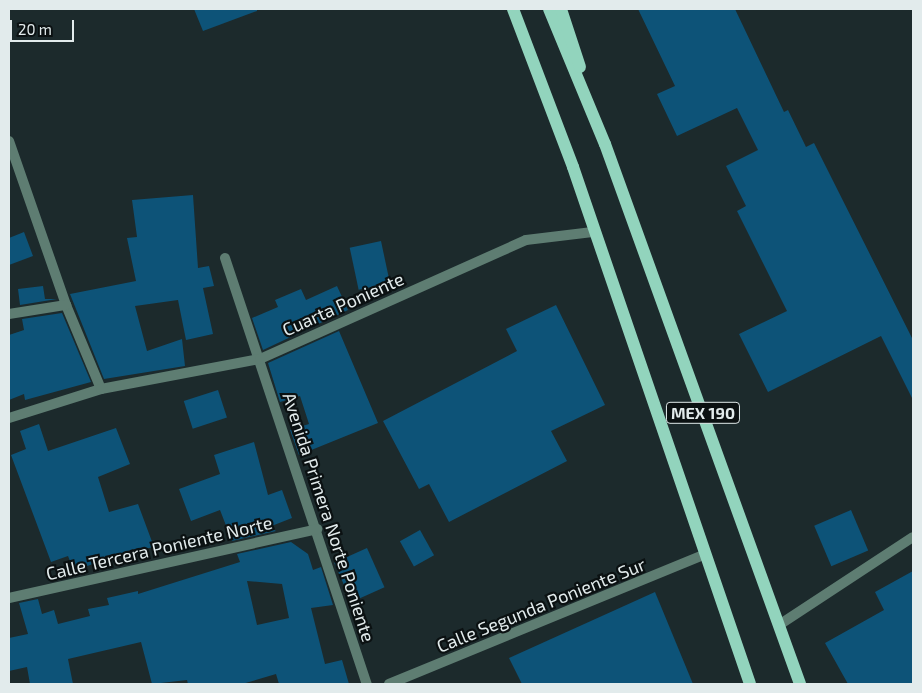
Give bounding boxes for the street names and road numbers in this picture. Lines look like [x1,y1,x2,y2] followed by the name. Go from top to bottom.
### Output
[279,268,407,340] street label: Cuarta Poniente
[278,390,380,644] street label: Avenida Primera Norte Poniente
[666,399,740,426] road number: MEX 190
[44,511,274,585] street label: Calle Tercera Poniente Norte
[434,553,648,657] street label: Calle Segunda Poniente Sur

